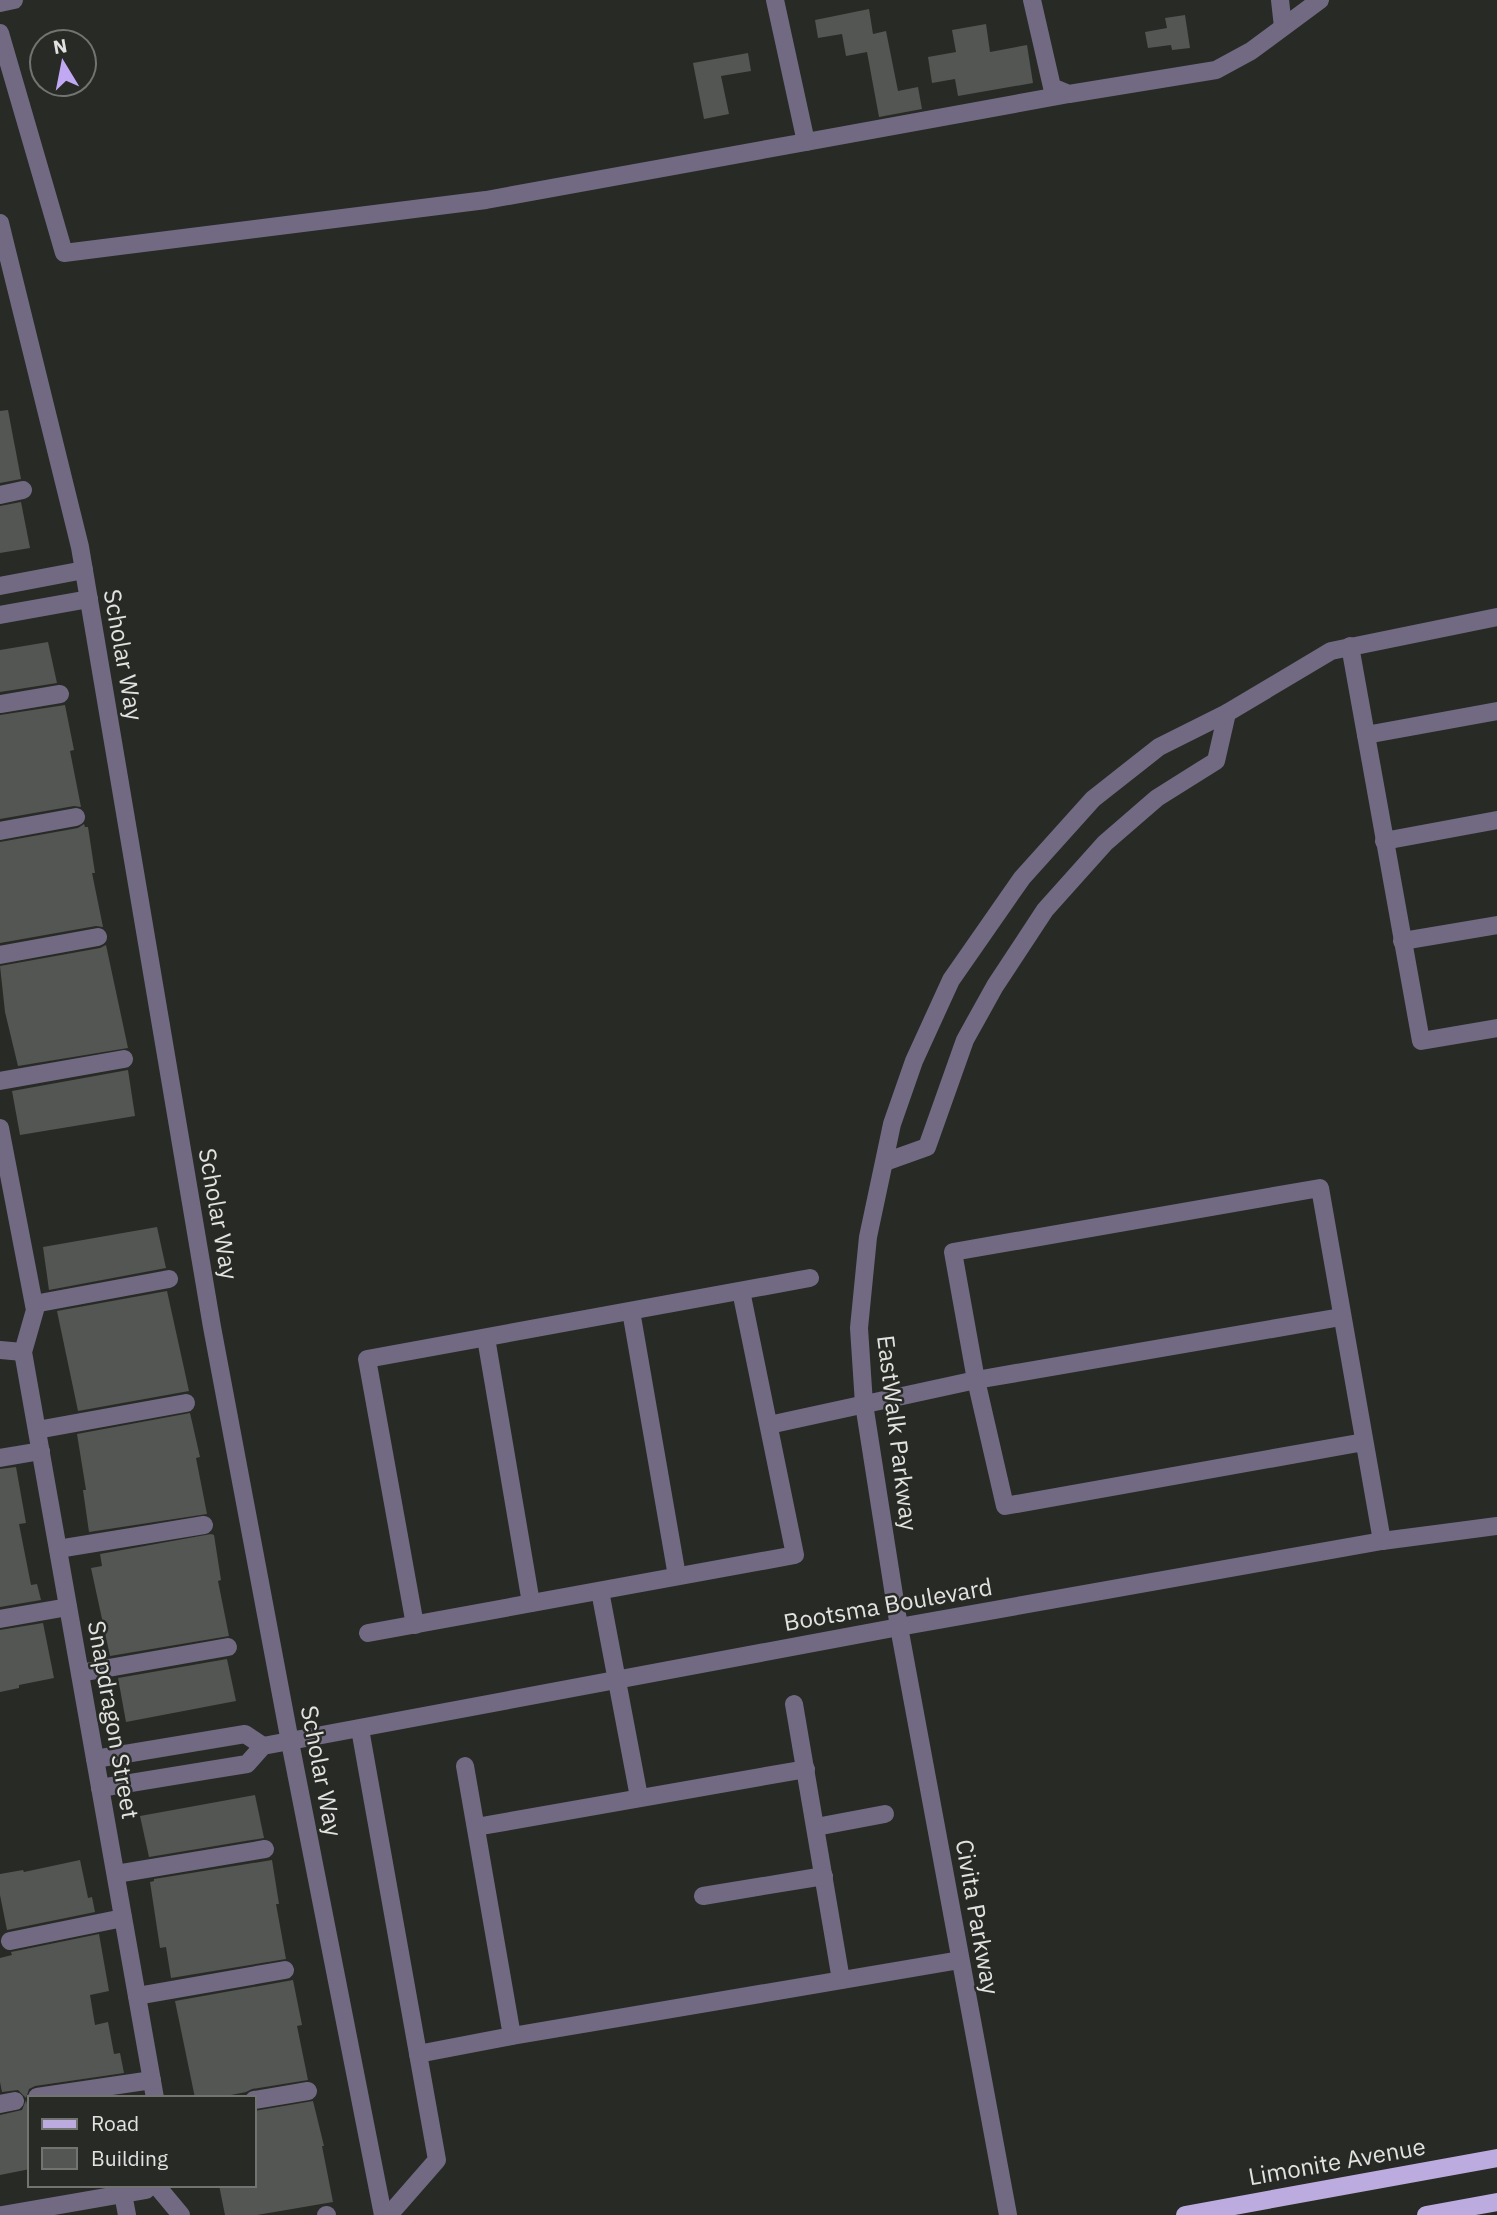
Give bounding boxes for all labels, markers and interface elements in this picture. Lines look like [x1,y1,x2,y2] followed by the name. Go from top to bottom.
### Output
[28,28,98,98] north arrow
[51,33,69,59] text: N
[97,587,151,723] street label: Scholar Way
[192,1146,246,1282] street label: Scholar Way
[870,1333,926,1533] street label: EastWalk Parkway
[781,1570,995,1638] street label: Bootsma Boulevard
[81,1618,147,1822] street label: Snapdragon Street
[294,1703,350,1839] street label: Scholar Way
[949,1837,1007,1997] street label: Civita Parkway
[28,2096,256,2187] legend
[91,2109,139,2137] text: Road
[1246,2130,1428,2192] street label: Limonite Avenue
[91,2144,168,2172] text: Building

